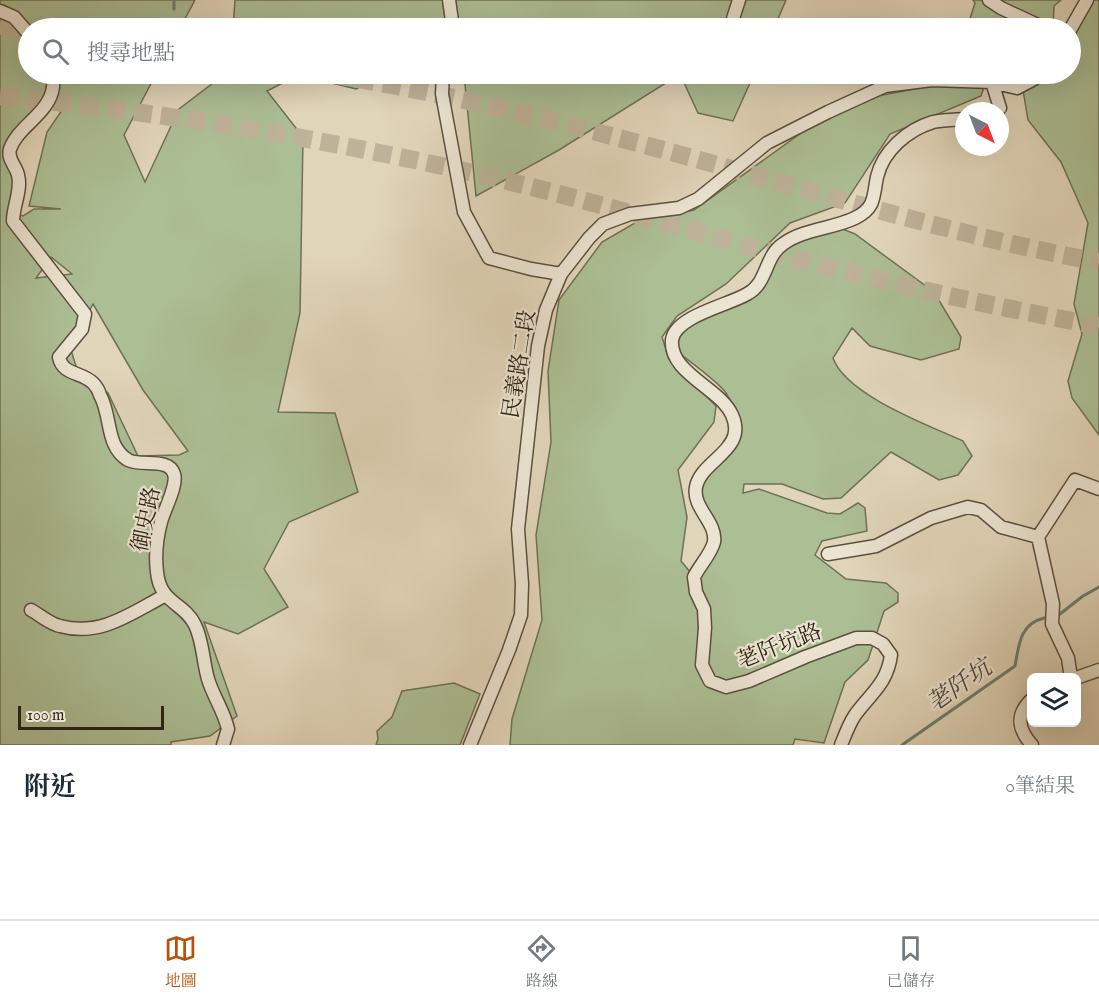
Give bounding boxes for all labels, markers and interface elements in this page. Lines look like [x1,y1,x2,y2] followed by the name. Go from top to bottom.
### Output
[18,18,1081,84] search box
[39,35,72,68] icon: search
[87,40,175,68] text: 搜尋地點
[955,102,1009,156] north arrow
[498,308,542,421] street label: 民義路二段
[126,484,168,555] street label: 御史路
[734,618,826,676] street label: 荖阡坑路
[921,651,1002,720] water label: 荖阡坑
[1027,673,1081,727] map controls
[1027,673,1081,727] button: layers
[18,703,164,730] scale bar
[27,706,64,726] text: 100 m
[24,771,76,804] text: 附近
[1005,774,1075,799] text: 0筆結果
[164,932,197,992] tab: 地圖
[525,932,558,992] tab: 路線
[887,932,935,992] tab: 已儲存

